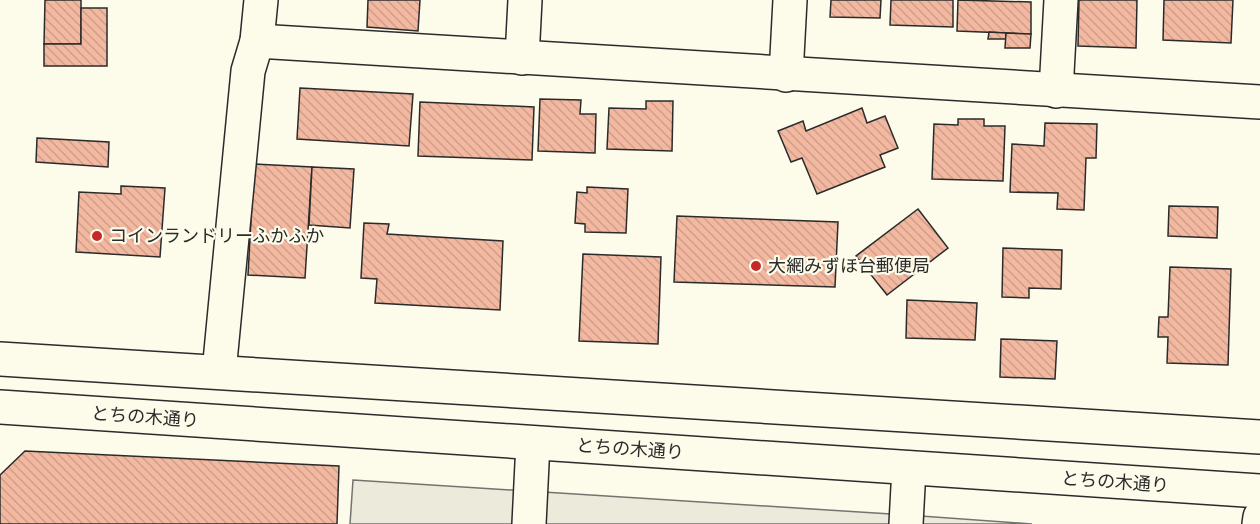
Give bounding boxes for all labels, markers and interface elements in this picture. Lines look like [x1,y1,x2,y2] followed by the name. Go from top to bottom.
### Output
[109,225,324,247] place label: コインランドリーふかふか
[90,229,104,243] marker: コインランドリーふかふか
[768,255,930,277] place label: 大網みずほ台郵便局
[749,259,763,273] marker: 大網みずほ台郵便局
[90,402,200,432] street label: とちの木通り
[575,434,685,464] street label: とちの木通り
[1060,467,1170,497] street label: とちの木通り

